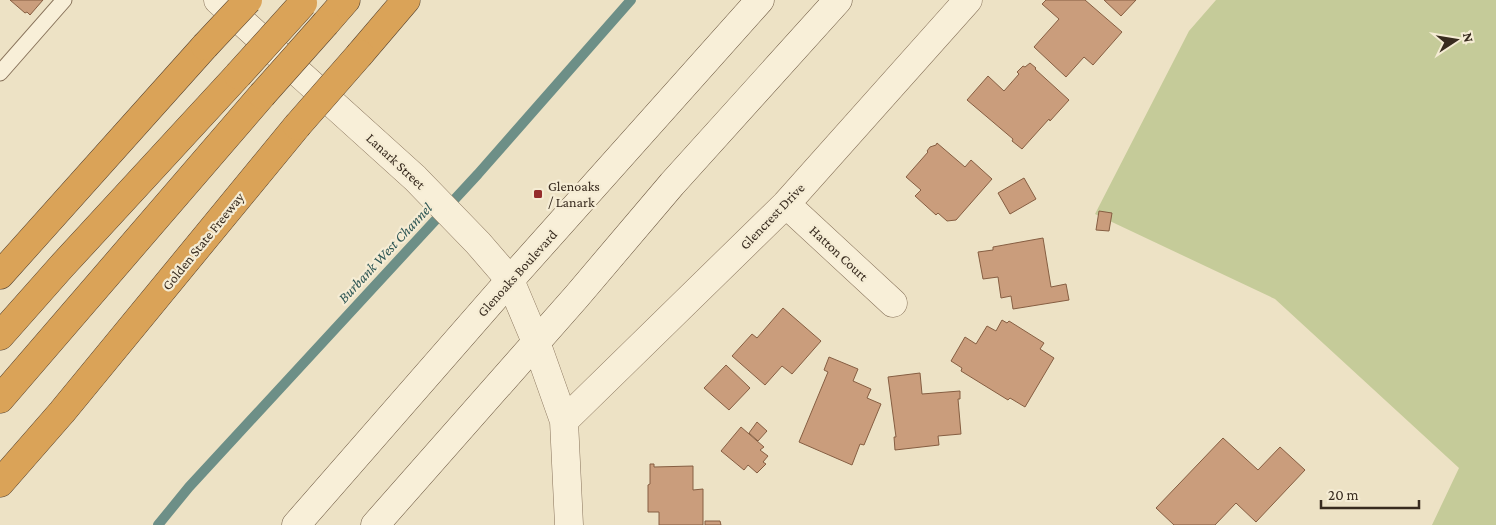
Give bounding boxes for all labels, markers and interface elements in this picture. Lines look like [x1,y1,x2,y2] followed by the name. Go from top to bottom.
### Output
[1431,15,1481,65] north arrow
[1460,31,1478,44] text: N
[363,130,429,192] street label: Lanark Street
[548,178,600,210] place label: Glenoaks / Lanark
[736,179,808,253] street label: Glencrest Drive
[532,188,544,200] marker: Glenoaks / Lanark
[159,189,248,293] street label: Golden State Freeway
[335,200,435,306] water label: Burbank West Channel
[806,222,872,284] street label: Hatton Court
[474,226,561,320] street label: Glenoaks Boulevard
[1321,478,1418,510] scale bar
[1328,487,1359,503] text: 20 m

